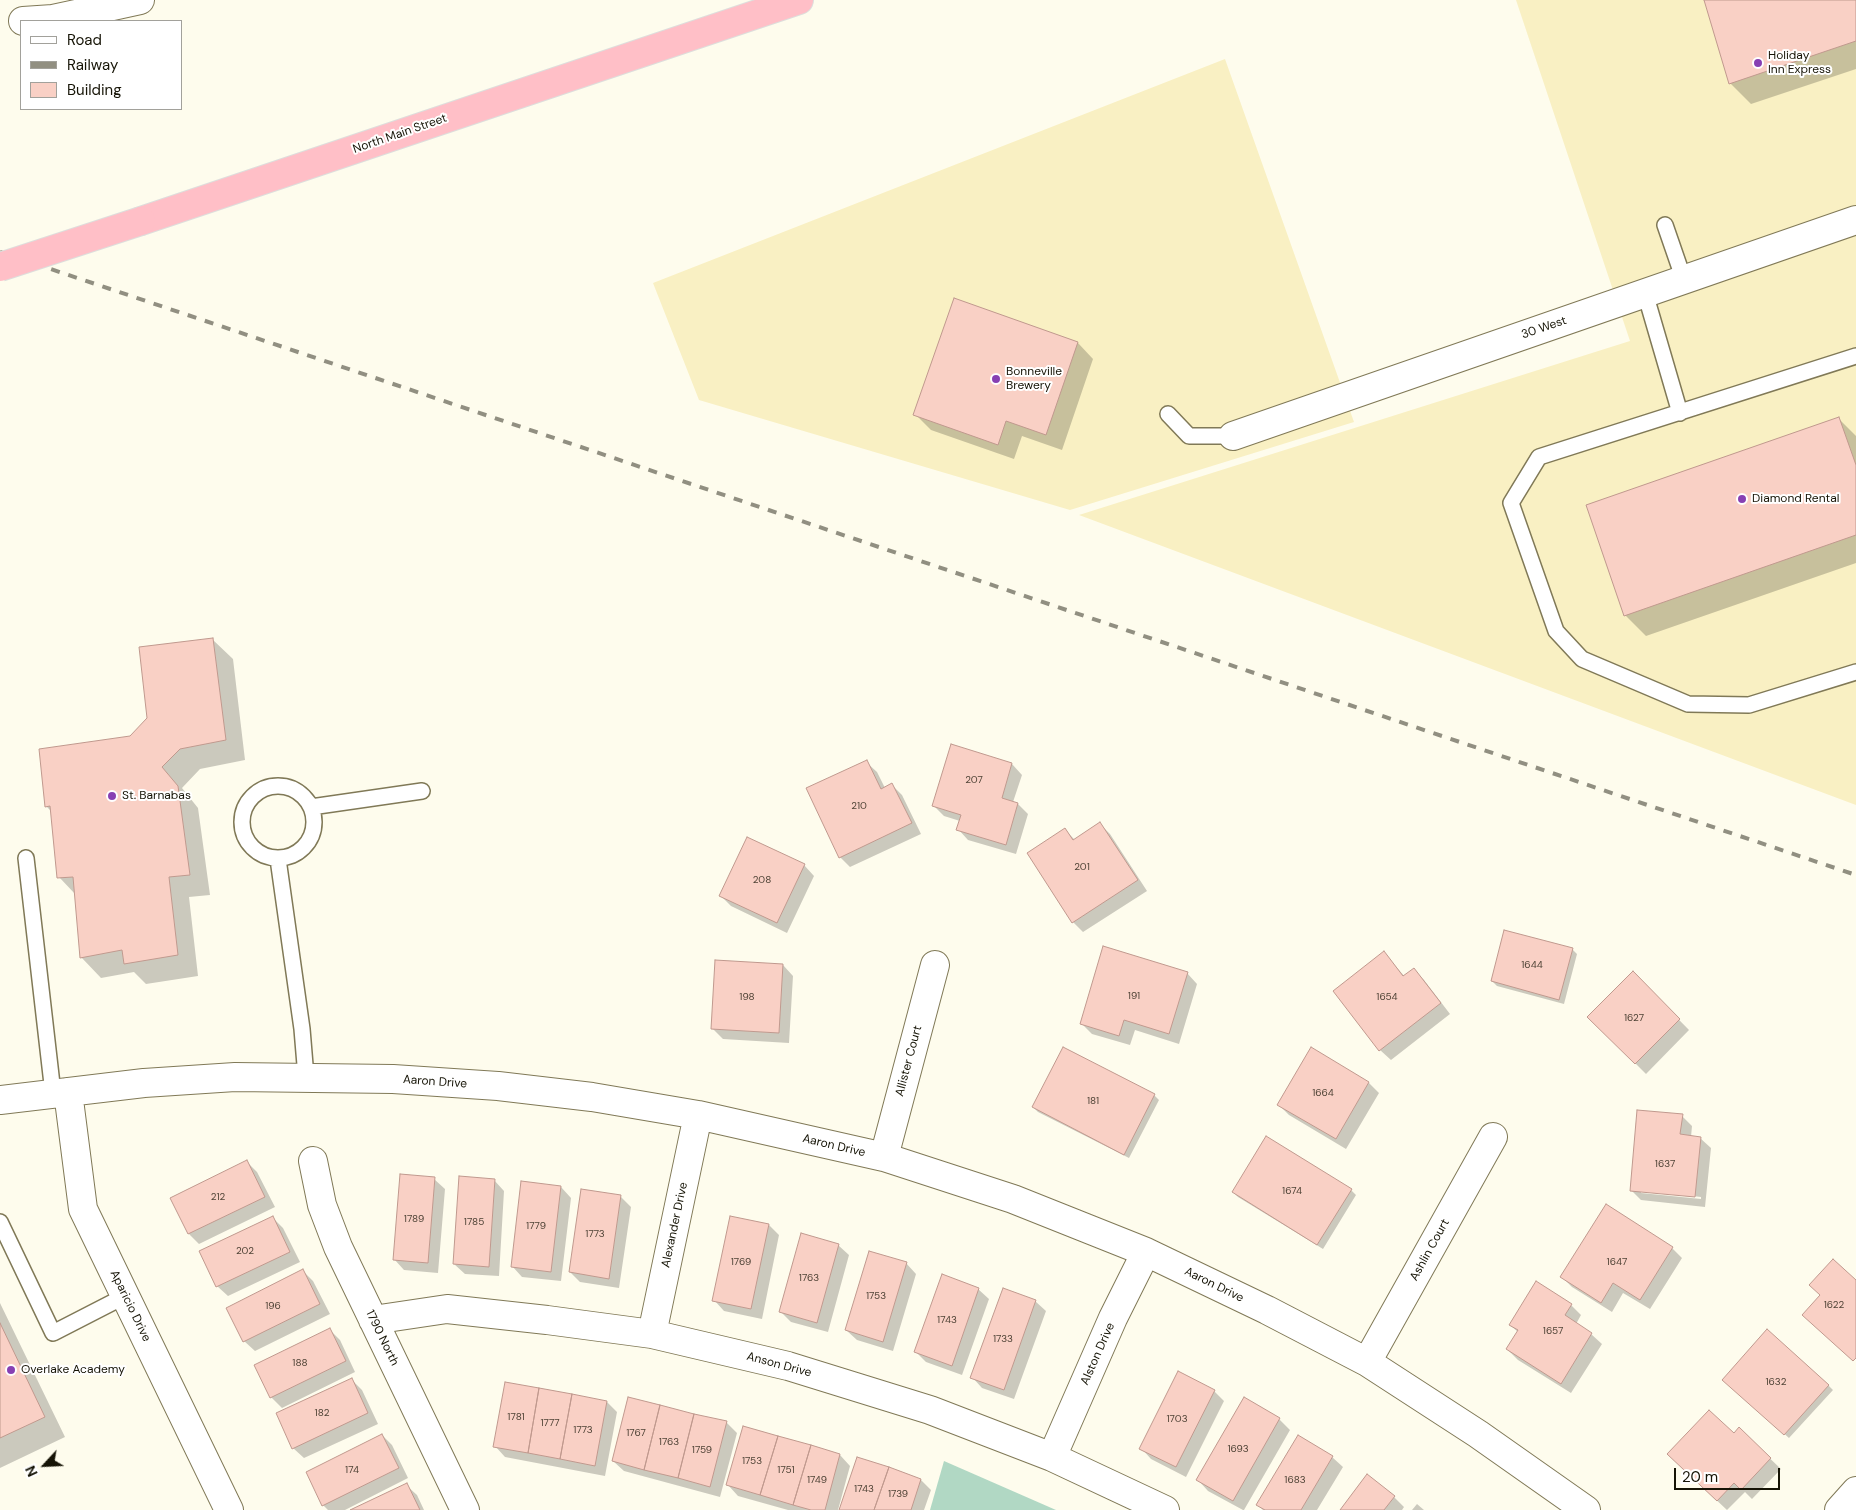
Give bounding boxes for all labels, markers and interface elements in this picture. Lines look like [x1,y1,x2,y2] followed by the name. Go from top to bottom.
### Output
[20,20,182,110] legend
[67,30,102,50] text: Road
[1768,49,1831,77] place label: Holiday Inn Express
[67,55,118,75] text: Railway
[1752,57,1764,69] marker: Holiday Inn Express
[67,80,122,100] text: Building
[351,111,449,157] street label: North Main Street
[1520,314,1568,342] street label: 30 West
[1006,365,1062,393] place label: Bonneville Brewery
[990,373,1002,385] marker: Bonneville Brewery
[1752,492,1839,506] place label: Diamond Rental
[1736,493,1748,505] marker: Diamond Rental
[965,774,983,786] house number: 207
[122,789,191,803] place label: St. Barnabas
[106,790,118,802] marker: St. Barnabas
[851,800,867,812] house number: 210
[1074,861,1090,873] house number: 201
[753,874,771,886] house number: 208
[1521,959,1543,971] house number: 1644
[1128,990,1140,1002] house number: 191
[739,991,755,1003] house number: 198
[1376,991,1398,1003] house number: 1654
[1624,1012,1644,1024] house number: 1627
[893,1024,925,1098] street label: Allister Court
[403,1073,467,1091] street label: Aaron Drive
[1312,1087,1334,1099] house number: 1664
[1087,1095,1099,1107] house number: 181
[801,1132,867,1160] street label: Aaron Drive
[1655,1158,1675,1170] house number: 1637
[659,1181,691,1269] street label: Alexander Drive
[1282,1185,1302,1197] house number: 1674
[211,1191,225,1203] house number: 212
[404,1213,424,1225] house number: 1789
[464,1216,484,1228] house number: 1785
[1407,1217,1453,1283] street label: Ashlin Court
[526,1220,546,1232] house number: 1779
[585,1228,605,1240] house number: 1773
[236,1245,254,1257] house number: 202
[731,1256,751,1268] house number: 1769
[1607,1256,1627,1268] house number: 1647
[1182,1264,1246,1306] street label: Aaron Drive
[106,1268,154,1344] street label: Aparicio Drive
[799,1272,819,1284] house number: 1763
[866,1290,886,1302] house number: 1753
[1824,1299,1844,1311] house number: 1622
[265,1300,281,1312] house number: 196
[362,1308,402,1368] street label: 1790 North
[937,1314,957,1326] house number: 1743
[1078,1321,1118,1387] street label: Alston Drive
[1543,1325,1563,1337] house number: 1657
[993,1333,1013,1345] house number: 1733
[745,1349,813,1381] street label: Anson Drive
[292,1357,308,1369] house number: 188
[21,1363,125,1377] place label: Overlake Academy
[5,1364,17,1376] marker: Overlake Academy
[1765,1376,1787,1388] house number: 1632
[315,1407,329,1419] house number: 182
[507,1411,525,1423] house number: 1781
[1166,1413,1188,1425] house number: 1703
[540,1417,560,1429] house number: 1777
[573,1424,593,1436] house number: 1773
[626,1427,646,1439] house number: 1767
[659,1436,679,1448] house number: 1763
[20,1440,70,1490] north arrow
[1227,1443,1249,1455] house number: 1693
[692,1444,712,1456] house number: 1759
[742,1455,762,1467] house number: 1753
[1676,1458,1782,1490] scale bar
[21,1463,42,1480] text: N
[345,1464,359,1476] house number: 174
[777,1464,795,1476] house number: 1751
[1682,1467,1718,1487] text: 20 m
[807,1474,827,1486] house number: 1749
[1284,1474,1306,1486] house number: 1683
[854,1483,874,1495] house number: 1743
[888,1488,908,1500] house number: 1739

